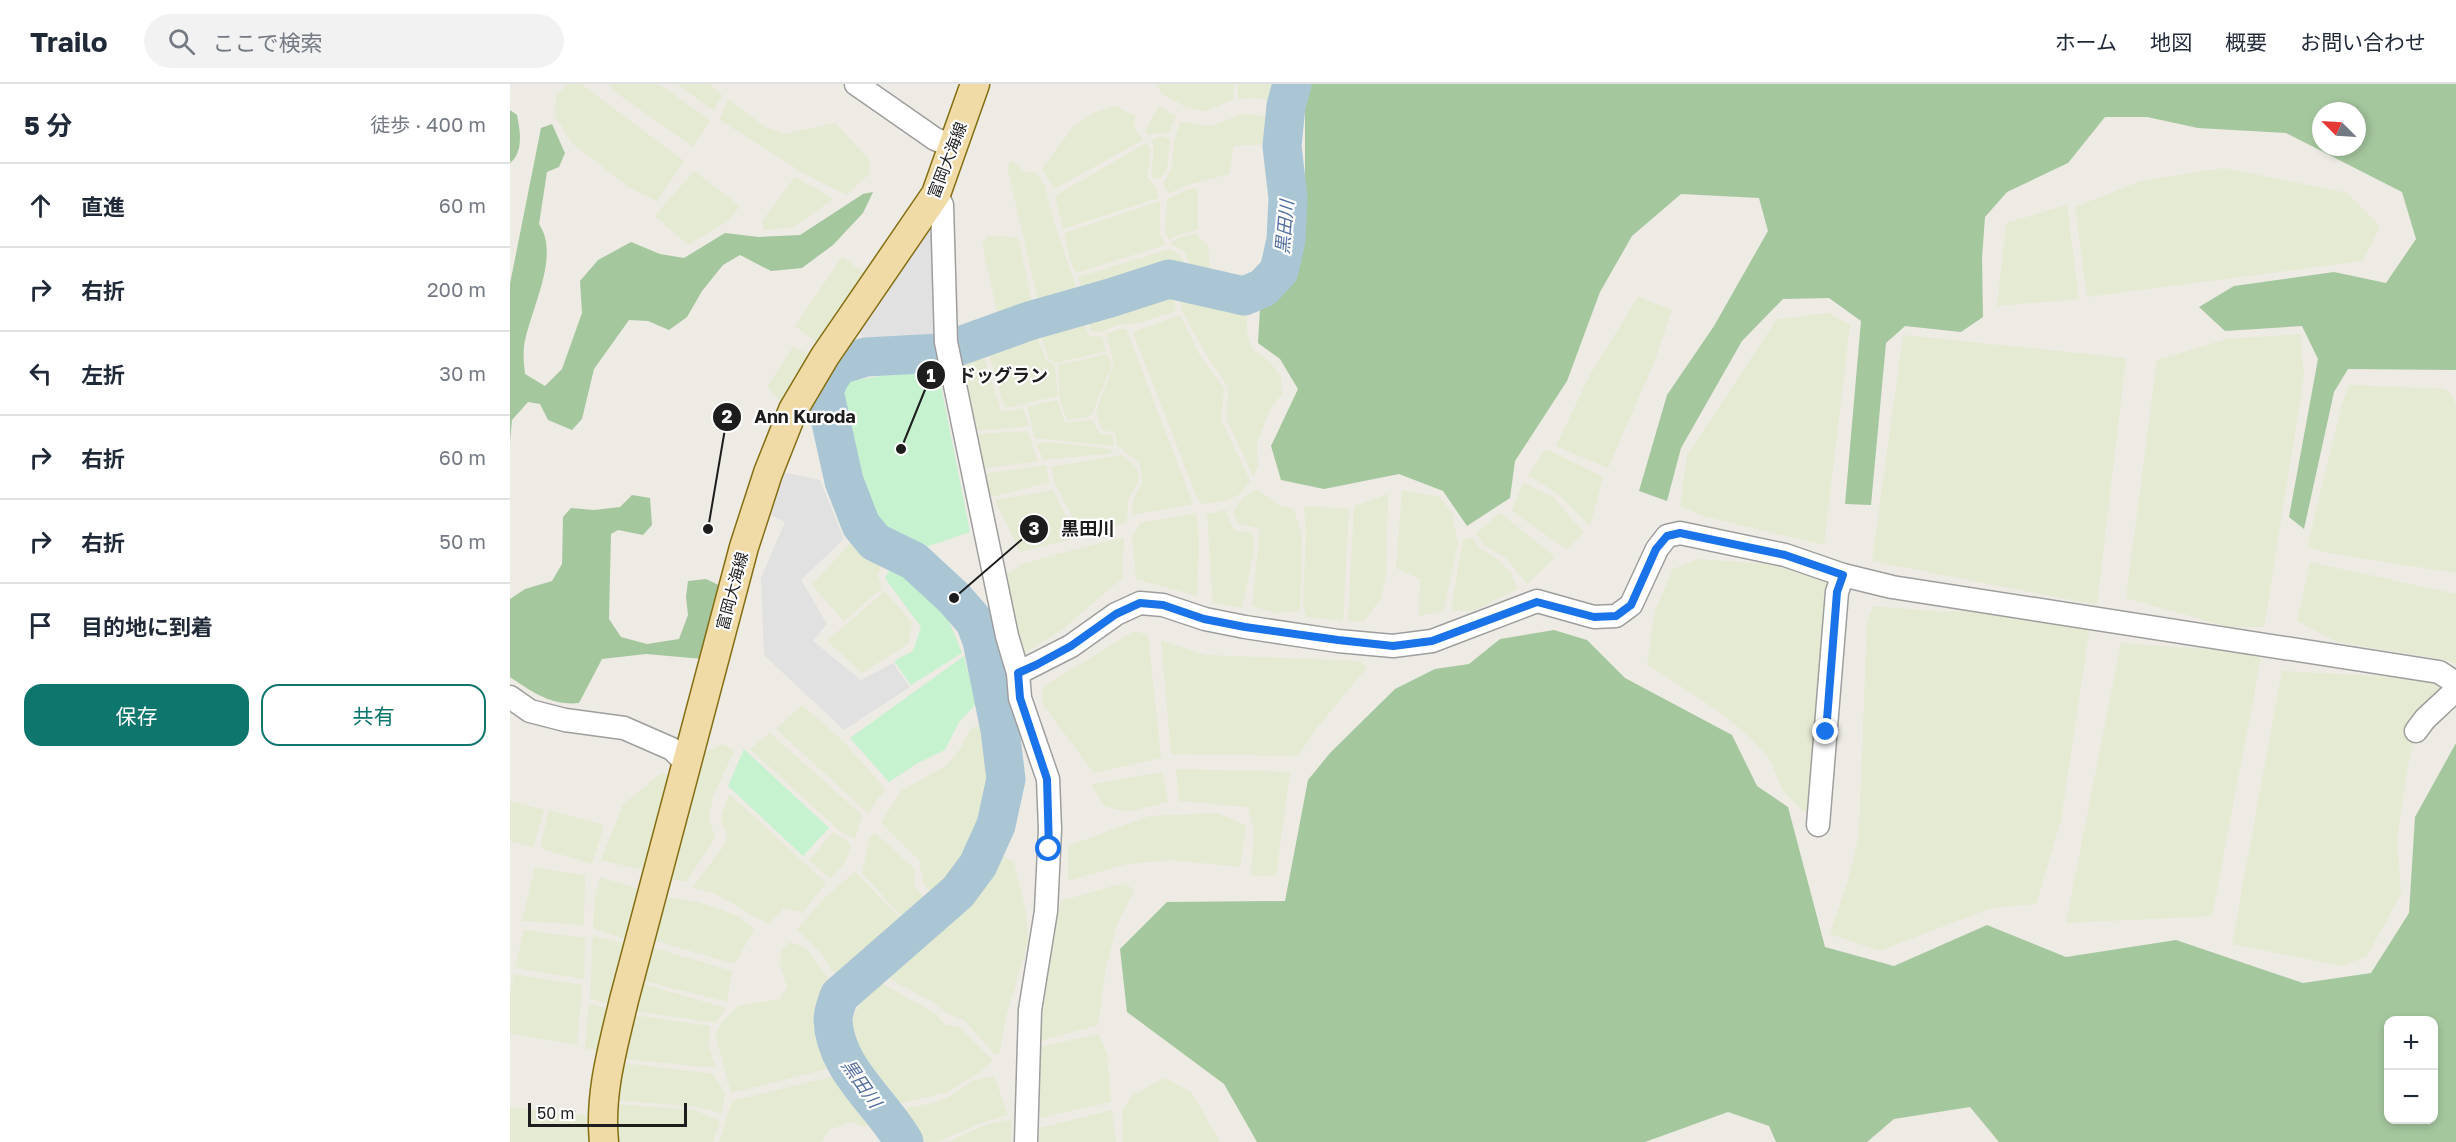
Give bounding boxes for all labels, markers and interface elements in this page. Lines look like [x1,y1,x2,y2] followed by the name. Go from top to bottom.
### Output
[144,14,564,68] search box
[30,25,108,58] text: Trailo
[165,25,198,58] icon: search
[213,29,323,56] text: ここで検索
[2055,29,2117,55] text: ホーム
[2150,29,2192,55] text: 地図
[2225,29,2267,55] text: 概要
[2300,29,2426,55] text: お問い合わせ
[2312,102,2366,156] north arrow
[24,110,72,141] text: 5 分
[370,112,486,136] text: 徒歩 · 400 m
[923,119,971,201] street label: 富岡大海線
[24,189,57,222] icon: ahead
[81,193,125,220] text: 直進
[439,193,486,217] text: 60 m
[1271,197,1297,255] water label: 黒田川
[24,273,57,306] icon: right
[81,277,125,304] text: 右折
[427,277,486,301] text: 200 m
[24,357,57,390] icon: left
[916,357,1060,393] callout: ドッグラン
[81,361,125,388] text: 左折
[439,361,486,385] text: 30 m
[926,364,936,386] text: 1
[958,364,1048,386] text: ドッグラン
[712,399,868,435] callout: Ann Kuroda
[722,405,733,427] text: 2
[754,405,856,427] text: Ann Kuroda
[24,441,57,474] icon: right
[81,445,125,472] text: 右折
[439,445,486,469] text: 60 m
[1019,511,1127,547] callout: 黒田川
[1029,517,1040,539] text: 3
[1061,517,1115,539] text: 黒田川
[24,525,57,558] icon: right
[81,529,125,556] text: 右折
[439,529,486,553] text: 50 m
[712,550,752,632] street label: 富岡大海線
[24,609,57,642] icon: arrive
[81,613,213,640] text: 目的地に到着
[24,684,249,746] button: 保存
[261,684,486,746] button: 共有
[1812,718,1838,744] route end
[1035,835,1061,861] route start
[2384,1016,2438,1124] map controls
[2384,1016,2438,1070] button: +
[838,1055,888,1113] water label: 黒田川
[2384,1070,2438,1124] button: −
[528,1100,687,1128] scale bar
[537,1103,574,1123] text: 50 m

